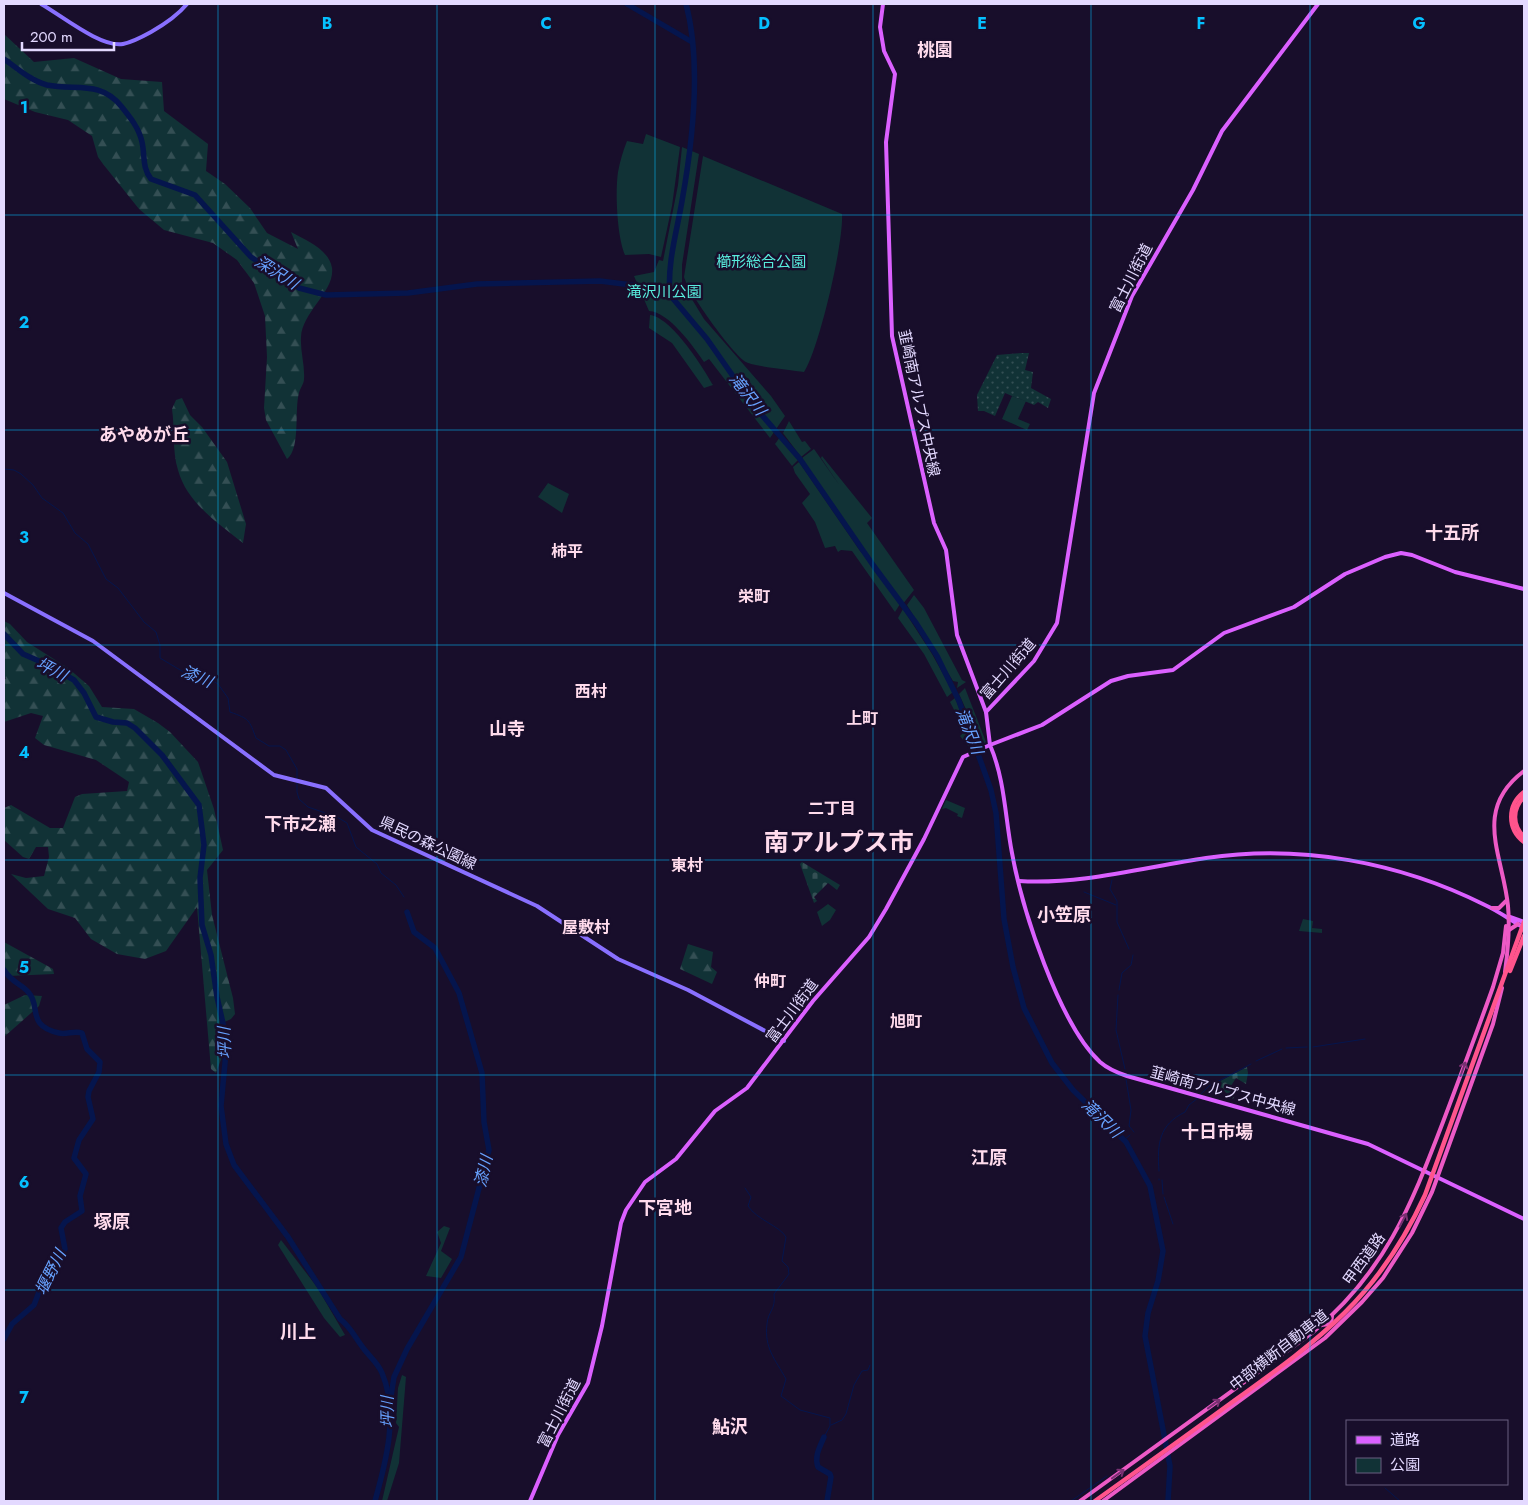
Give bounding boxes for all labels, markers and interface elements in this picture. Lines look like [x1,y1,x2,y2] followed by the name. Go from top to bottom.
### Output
[322,12,332,35] text: B
[540,12,552,35] text: C
[758,12,770,35] text: D
[977,12,987,35] text: E
[1197,12,1205,35] text: F
[1412,12,1426,35] text: G
[22,20,115,52] scale bar
[30,26,73,48] text: 200 m
[917,37,953,63] district label: 桃園
[20,96,28,119] text: 1
[1104,240,1158,316] street label: 富士川街道
[250,250,305,296] water label: 深沢川
[716,251,806,273] park label: 櫛形総合公園
[626,281,702,303] park label: 滝沢川公園
[19,311,29,334] text: 2
[893,327,945,479] street label: 韮崎南アルプス中央線
[724,368,773,422] water label: 滝沢川
[99,422,189,448] district label: あやめが丘
[1425,520,1479,546] district label: 十五所
[19,526,29,549] text: 3
[551,540,583,563] district label: 柿平
[738,585,770,608] district label: 栄町
[975,633,1041,705] street label: 富士川街道
[32,652,73,688] water label: 坪川
[178,660,218,694] water label: 漆川
[575,680,607,703] district label: 西村
[950,705,990,760] water label: 滝沢川
[846,707,878,730] district label: 上町
[489,716,525,742] district label: 山寺
[18,741,30,764] text: 4
[808,797,856,820] district label: 二丁目
[264,811,336,837] district label: 下市之瀬
[376,811,480,875] street label: 県民の森公園線
[764,824,914,860] district label: 南アルプス市
[671,854,703,877] district label: 東村
[1037,902,1091,928] district label: 小笠原
[562,916,610,939] district label: 屋敷村
[19,956,29,979] text: 5
[754,970,786,993] district label: 仲町
[761,974,823,1048] street label: 富士川街道
[890,1010,922,1033] district label: 旭町
[212,1025,237,1059] water label: 坪川
[1148,1061,1298,1121] street label: 韮崎南アルプス中央線
[1459,1062,1468,1078] one-way arrow
[1076,1093,1128,1145] water label: 滝沢川
[1181,1119,1253,1145] district label: 十日市場
[971,1145,1007,1171] district label: 江原
[469,1151,499,1189] water label: 漆川
[19,1171,29,1194] text: 6
[638,1195,692,1221] district label: 下宮地
[94,1209,130,1235] district label: 塚原
[1398,1213,1408,1228] one-way arrow
[1337,1228,1391,1290] street label: 甲西道路
[30,1244,72,1299] water label: 堰野川
[1225,1304,1333,1396] street label: 中部横断自動車道
[280,1319,316,1345] district label: 川上
[532,1375,586,1451] street label: 富士川街道
[19,1386,29,1409] text: 7
[376,1394,399,1428] water label: 坪川
[1207,1399,1220,1410] one-way arrow
[712,1414,748,1440] district label: 鮎沢
[1346,1420,1508,1485] legend
[1390,1429,1420,1451] text: 道路
[1390,1454,1420,1476] text: 公園
[1111,1469,1125,1479] one-way arrow

